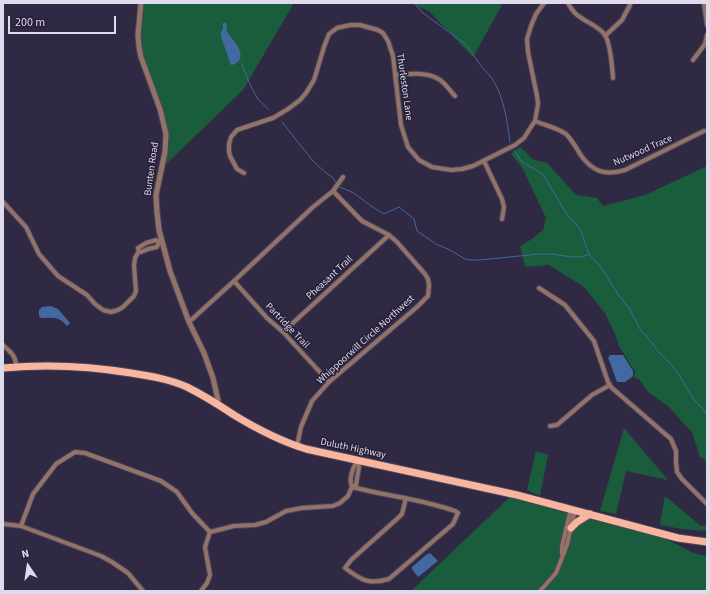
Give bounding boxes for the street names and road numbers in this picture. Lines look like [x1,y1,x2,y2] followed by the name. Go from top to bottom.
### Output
[393,53,415,121] street label: Thurleston Lane
[612,133,674,169] street label: Nutwood Trace
[142,141,162,197] street label: Bunten Road
[304,253,356,303] street label: Pheasant Trail
[315,293,417,387] street label: Whippoorwill Circle Northwest
[262,301,312,351] street label: Partridge Trail
[319,436,387,462] street label: Duluth Highway

